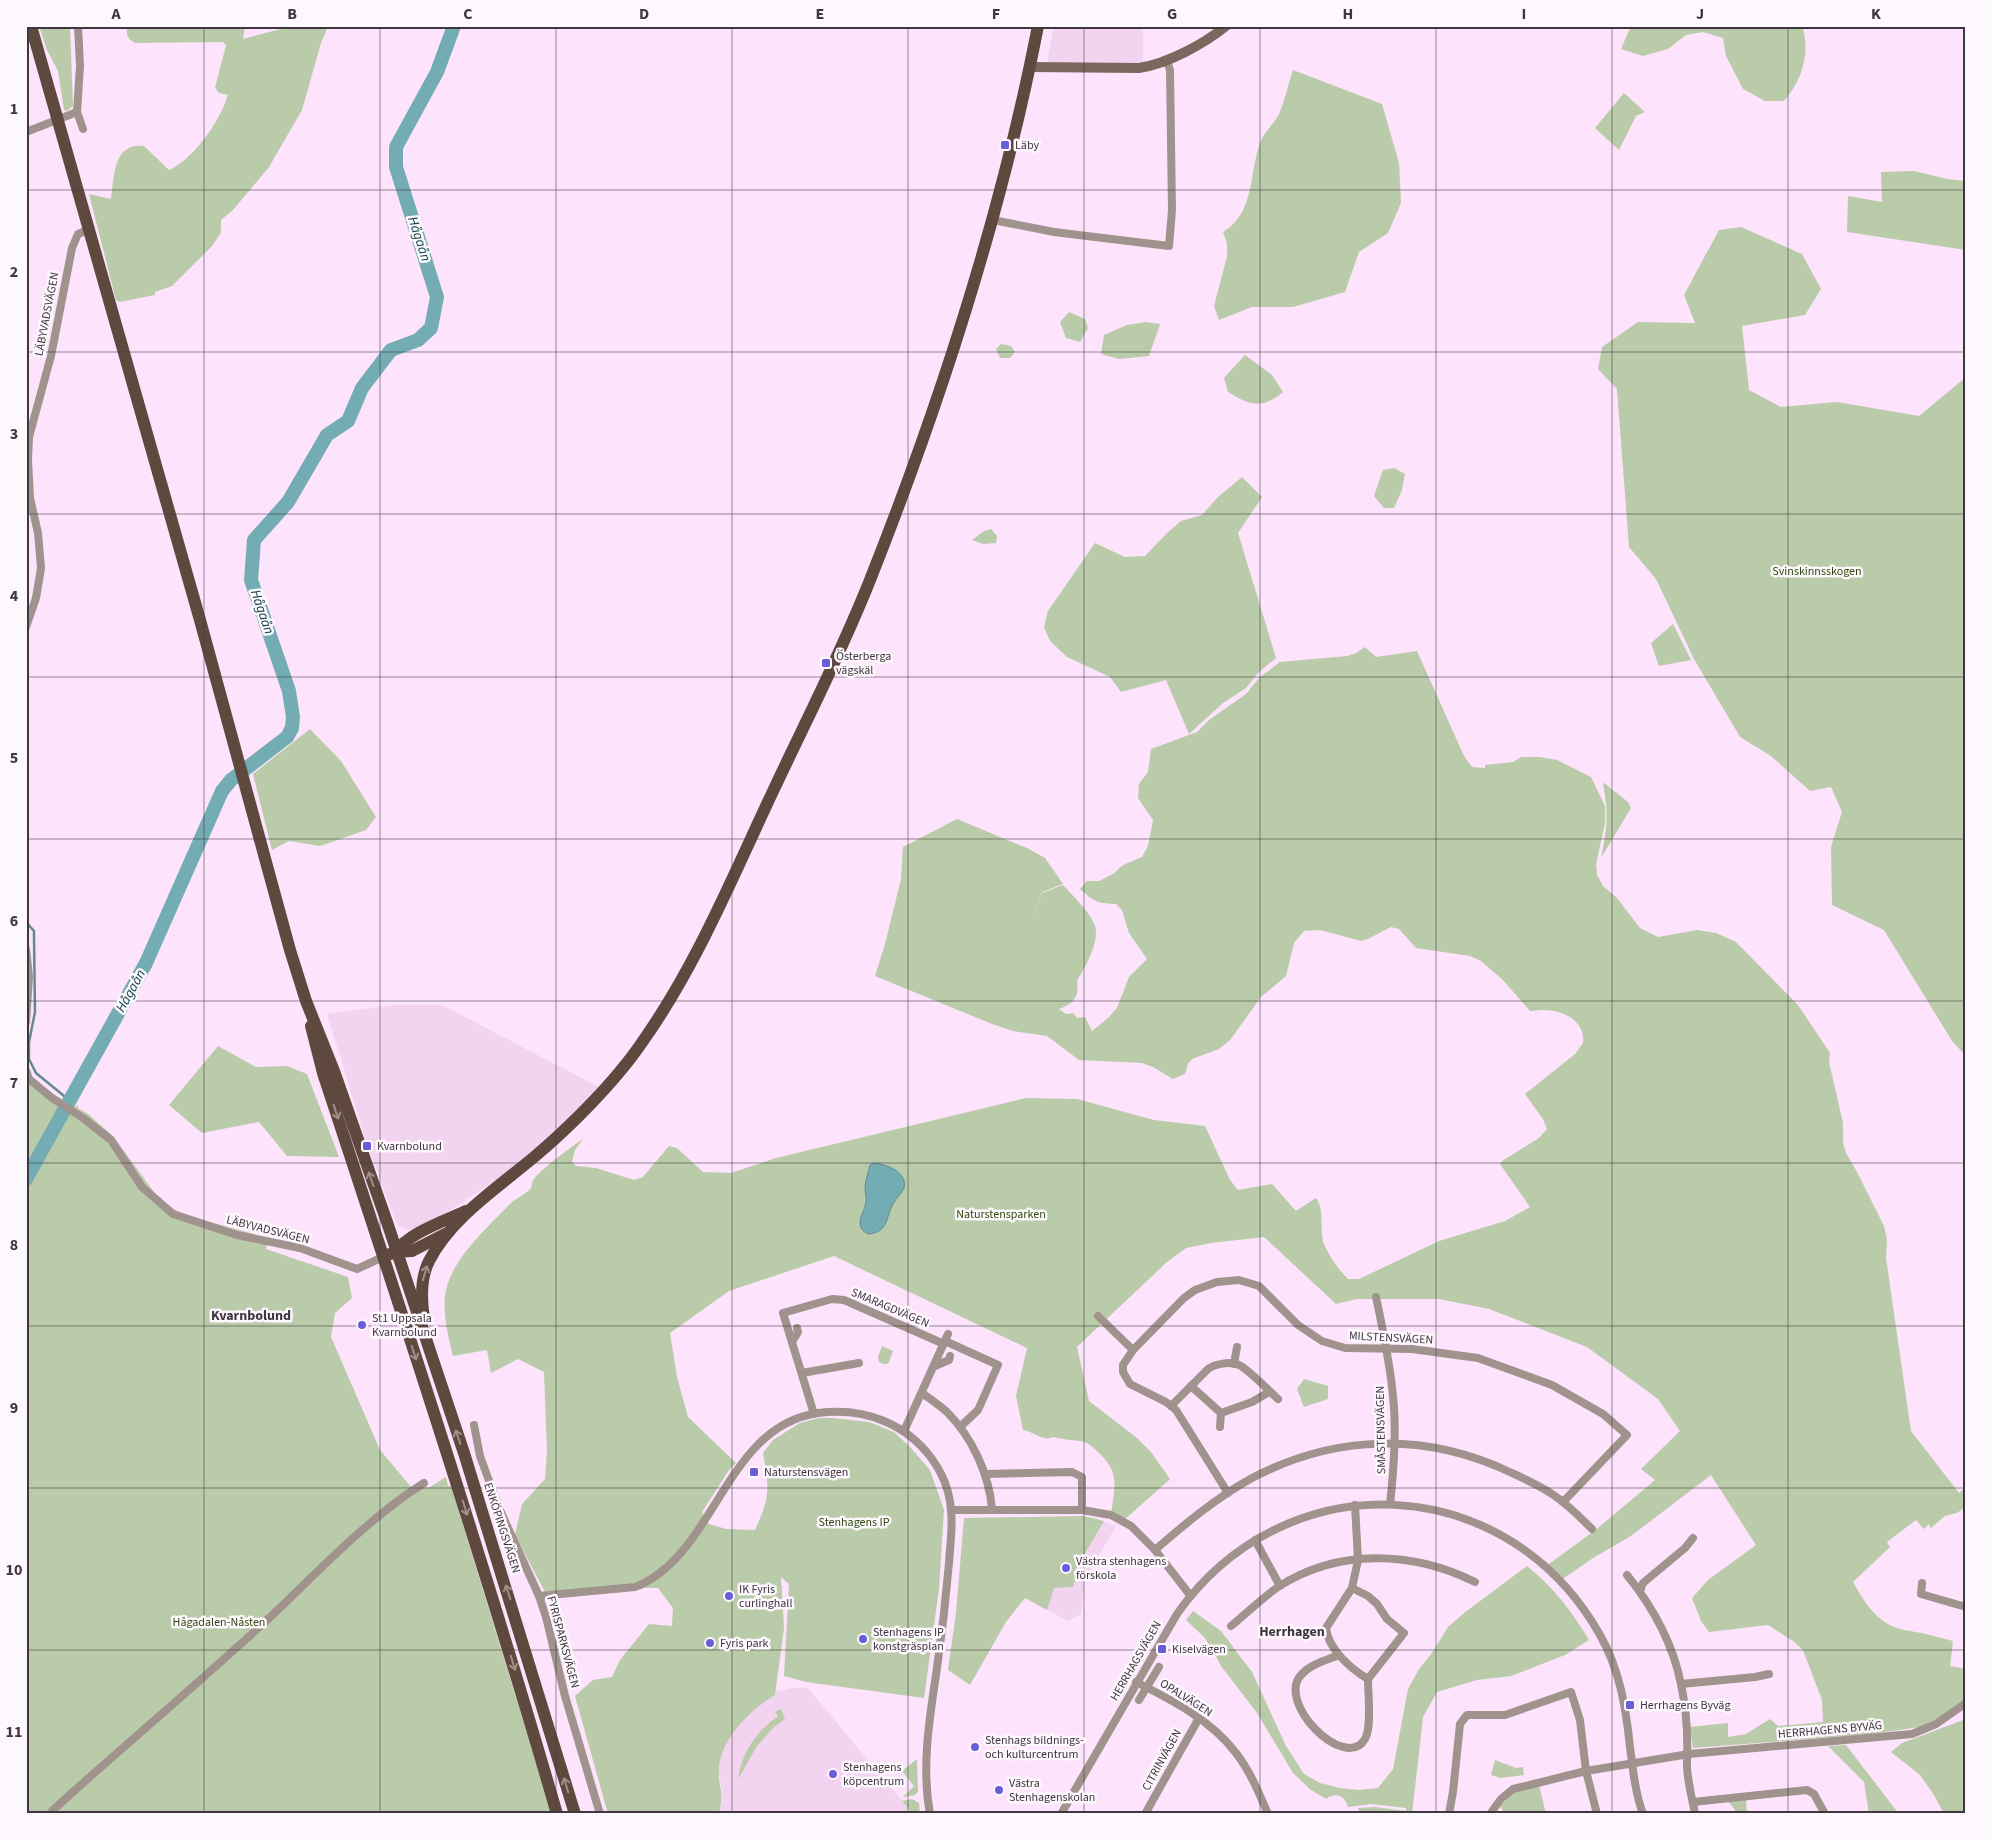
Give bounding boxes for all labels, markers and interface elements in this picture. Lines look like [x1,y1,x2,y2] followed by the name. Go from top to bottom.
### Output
[110,3,121,25] text: A
[287,3,297,25] text: B
[463,3,473,25] text: C
[639,3,649,25] text: D
[816,3,824,25] text: E
[992,3,1000,25] text: F
[1167,3,1177,25] text: G
[1343,3,1353,25] text: H
[1522,3,1526,25] text: I
[1696,3,1704,25] text: J
[1871,3,1881,25] text: K
[10,98,18,120] text: 1
[1015,137,1039,154] place label: Läby
[999,139,1011,151] marker: Läby
[402,214,436,264] water label: Hågaån
[10,261,18,283] text: 2
[31,271,63,357] street label: LÄBYVADSVÄGEN
[10,423,18,445] text: 3
[1772,563,1862,580] park label: Svinskinnsskogen
[10,585,19,607] text: 4
[245,587,279,637] water label: Hågaån
[836,648,891,679] place label: Österberga vägskäl
[820,657,832,669] marker: Österberga vägskäl
[10,747,18,769] text: 5
[10,910,18,932] text: 6
[111,966,151,1016] water label: Hågaån
[10,1072,18,1094] text: 7
[332,1104,341,1119] one-way arrow
[377,1138,442,1155] place label: Kvarnbolund
[361,1140,373,1152] marker: Kvarnbolund
[366,1172,375,1188] one-way arrow
[956,1206,1046,1223] park label: Naturstensparken
[225,1211,311,1249] street label: LÄBYVADSVÄGEN
[10,1234,18,1256] text: 8
[421,1265,431,1281] one-way arrow
[848,1284,932,1332] street label: SMARAGDVÄGEN
[211,1306,291,1326] district label: Kvarnbolund
[372,1310,437,1341] place label: St1 Uppsala Kvarnbolund
[356,1319,368,1331] marker: St1 Uppsala Kvarnbolund
[1348,1327,1434,1349] street label: MILSTENSVÄGEN
[410,1345,419,1361] one-way arrow
[1372,1386,1390,1474] street label: SMÅSTENSVÄGEN
[10,1397,18,1419] text: 9
[453,1430,462,1445] one-way arrow
[764,1464,848,1481] place label: Naturstensvägen
[748,1466,760,1478] marker: Naturstensvägen
[479,1481,525,1575] street label: ENKÖPINGSVÄGEN
[460,1499,470,1515] one-way arrow
[819,1514,890,1531] park label: Stenhagens IP
[1076,1553,1166,1584] place label: Västra stenhagens förskola
[6,1559,22,1581] text: 10
[1060,1562,1072,1574] marker: Västra stenhagens förskola
[739,1581,793,1612] place label: IK Fyris curlinghall
[502,1584,512,1600] one-way arrow
[723,1590,735,1602] marker: IK Fyris curlinghall
[543,1594,583,1690] street label: FYRISPARKSVÄGEN
[173,1614,265,1631] park label: Hågadalen-Nåsten
[1106,1618,1166,1704] street label: HERRHAGSVÄGEN
[1259,1622,1325,1642] district label: Herrhagen
[873,1624,944,1655] place label: Stenhagens IP konstgräsplan
[857,1633,869,1645] marker: Stenhagens IP konstgräsplan
[720,1635,769,1652] place label: Fyris park
[704,1637,716,1649] marker: Fyris park
[1172,1641,1226,1658] place label: Kiselvägen
[1156,1643,1168,1655] marker: Kiselvägen
[509,1654,519,1670] one-way arrow
[1156,1675,1216,1721] street label: OPALVÄGEN
[1640,1697,1730,1714] place label: Herrhagens Byväg
[1624,1699,1636,1711] marker: Herrhagens Byväg
[1777,1717,1883,1743] street label: HERRHAGENS BYVÄG
[6,1721,22,1743] text: 11
[1138,1726,1186,1794] street label: CITRINVÄGEN
[985,1732,1084,1763] place label: Stenhags bildnings- och kulturcentrum
[969,1741,981,1753] marker: Stenhags bildnings- och kulturcentrum
[843,1759,904,1790] place label: Stenhagens köpcentrum
[827,1768,839,1780] marker: Stenhagens köpcentrum
[1009,1775,1095,1806] place label: Västra Stenhagenskolan
[561,1777,571,1793] one-way arrow
[993,1784,1005,1796] marker: Västra Stenhagenskolan

